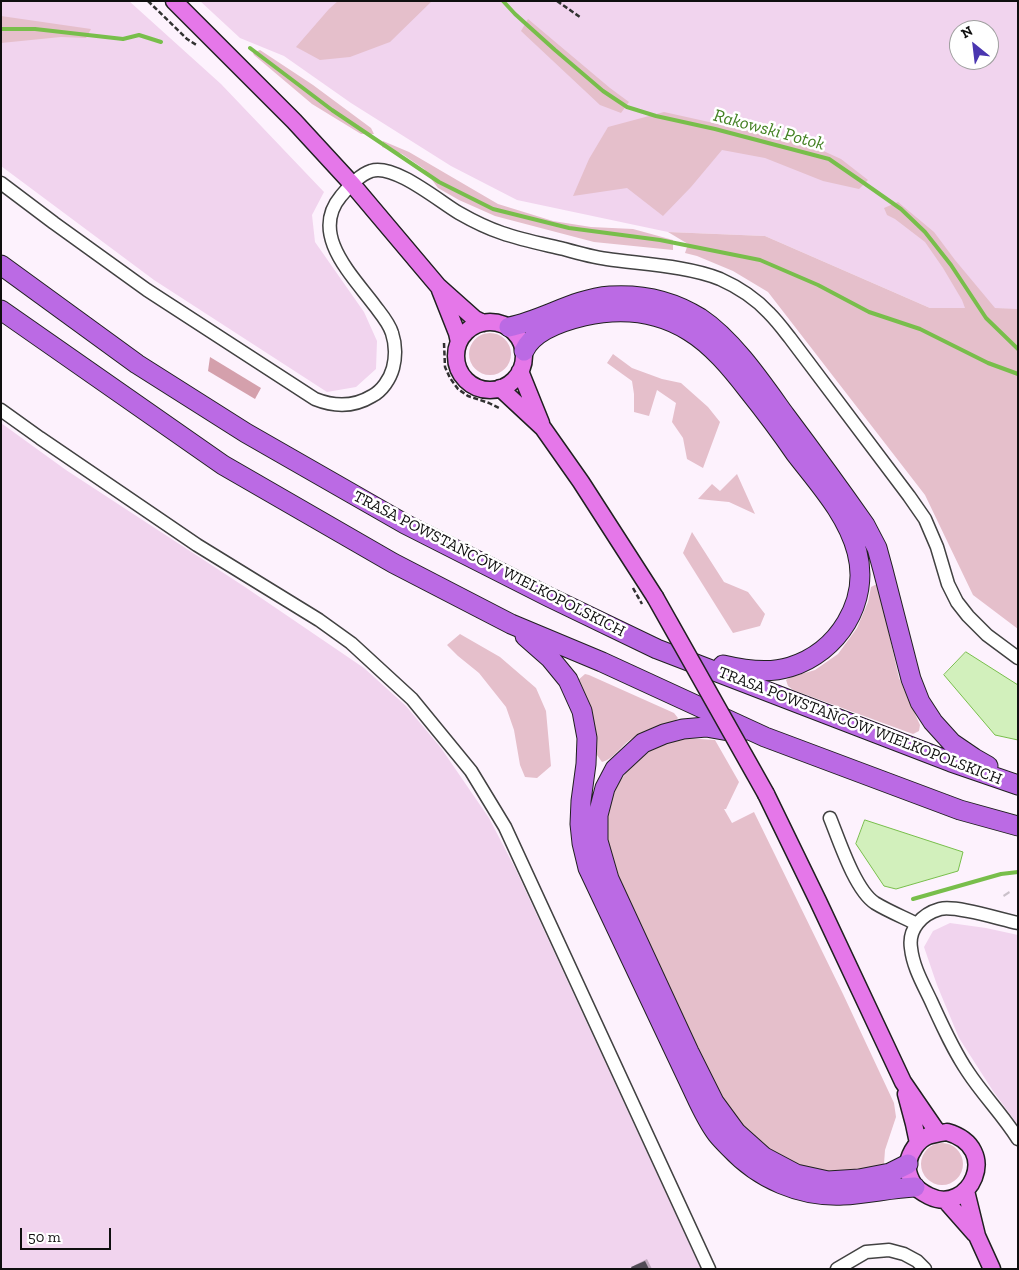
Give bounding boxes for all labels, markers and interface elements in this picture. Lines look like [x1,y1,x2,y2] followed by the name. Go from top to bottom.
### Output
[949,20,999,70] north arrow
[958,22,976,42] text: N
[711,105,827,155] water label: Rakowski Potok
[350,487,628,641] street label: TRASA POWSTAŃCÓW WIELKOPOLSKICH
[715,663,1005,789] street label: TRASA POWSTAŃCÓW WIELKOPOLSKICH
[22,1218,114,1250] scale bar
[28,1228,61,1246] text: 50 m

